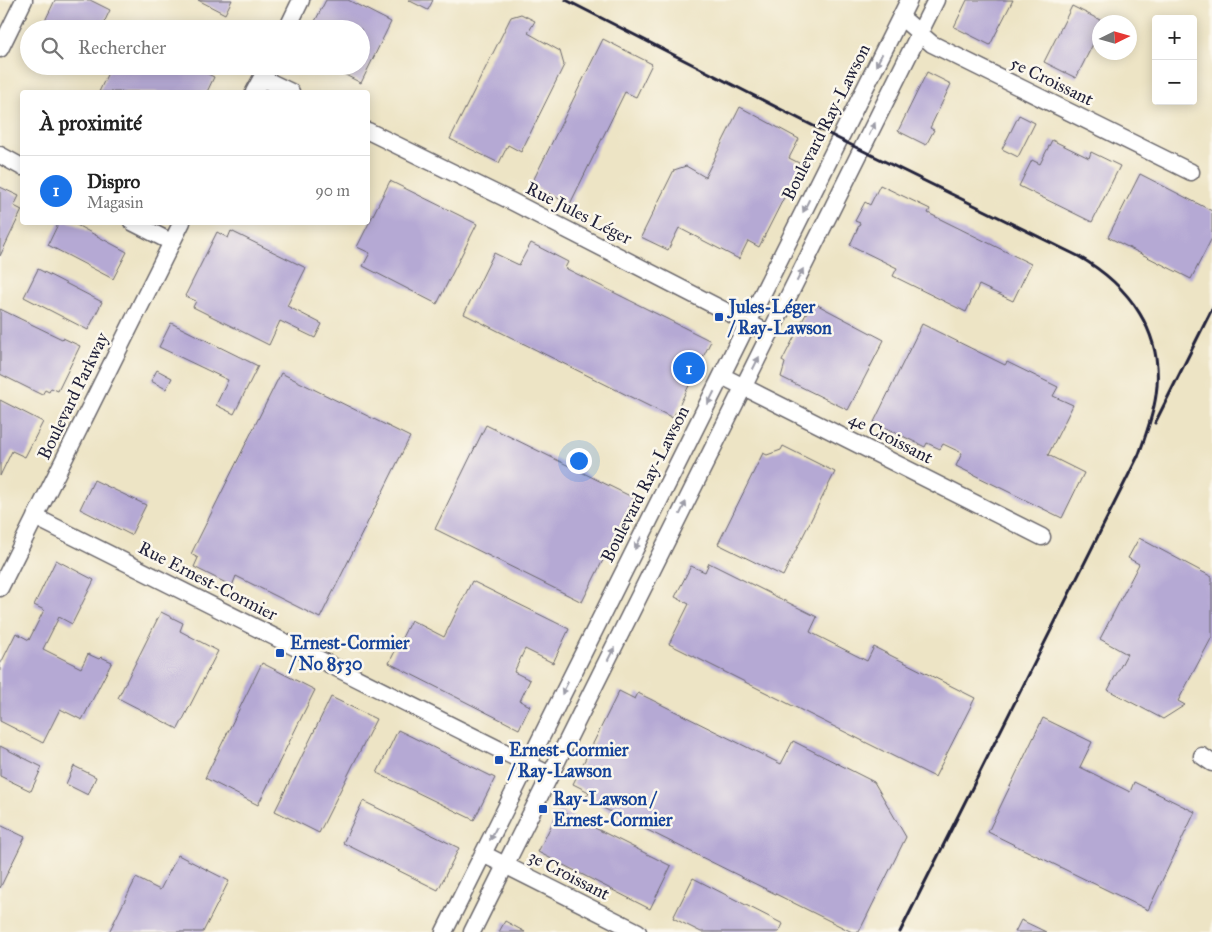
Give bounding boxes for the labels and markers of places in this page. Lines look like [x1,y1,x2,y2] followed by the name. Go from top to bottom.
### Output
[727,296,832,340] place label: Jules-Léger / Ray-Lawson
[713,311,725,323] marker: Jules-Léger / Ray-Lawson
[673,349,705,387] pin: 1
[288,632,411,676] place label: Ernest-Cormier / No 8530
[274,647,286,659] marker: Ernest-Cormier / No 8530
[507,739,630,783] place label: Ernest-Cormier / Ray-Lawson
[493,754,505,766] marker: Ernest-Cormier / Ray-Lawson
[553,788,674,831] place label: Ray-Lawson / Ernest-Cormier
[537,803,549,815] marker: Ray-Lawson / Ernest-Cormier

